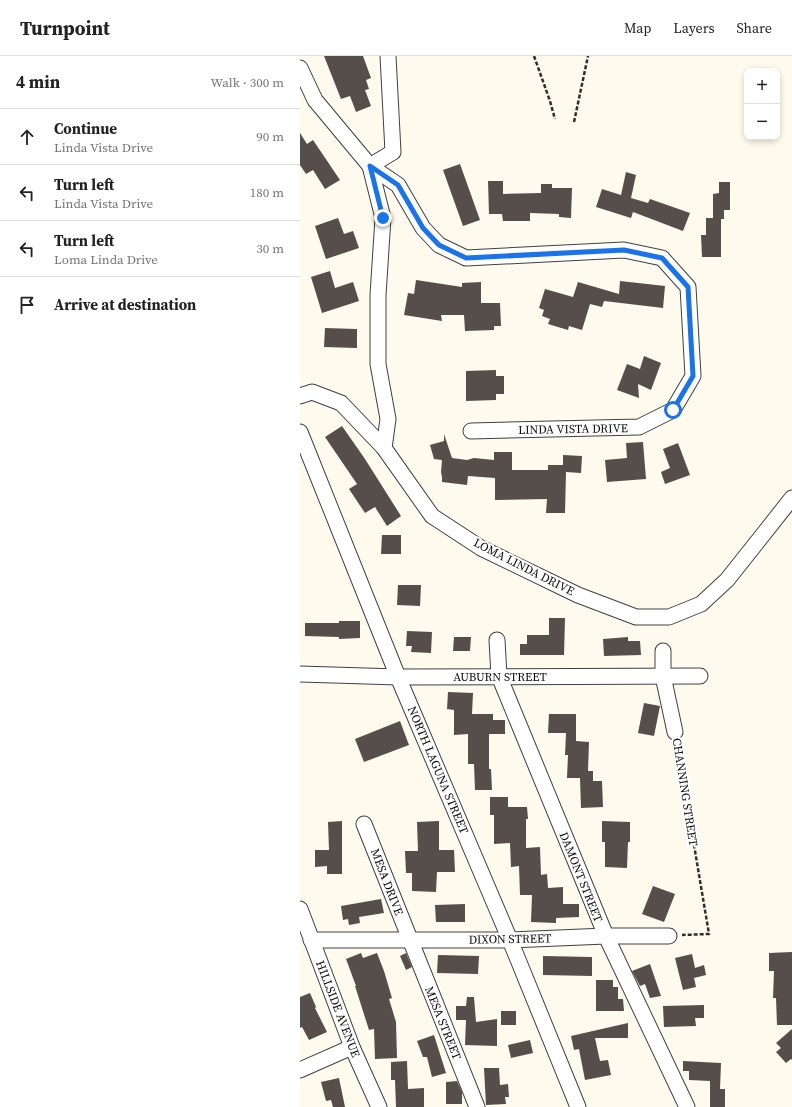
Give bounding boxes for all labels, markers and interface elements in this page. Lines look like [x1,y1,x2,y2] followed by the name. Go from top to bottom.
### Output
[20,15,110,41] text: Turnpoint
[624,18,651,38] text: Map
[673,18,715,38] text: Layers
[737,18,772,38] text: Share
[744,68,780,140] map controls
[744,68,780,104] button: +
[16,70,60,94] text: 4 min
[211,74,284,91] text: Walk · 300 m
[744,104,780,140] button: −
[54,118,117,139] text: Continue
[16,126,38,148] icon: ahead
[256,128,284,145] text: 90 m
[54,139,153,156] text: Linda Vista Drive
[54,174,114,195] text: Turn left
[16,182,38,204] icon: left
[250,184,284,201] text: 180 m
[54,195,153,212] text: Linda Vista Drive
[374,209,392,227] route end
[54,230,114,251] text: Turn left
[16,238,38,260] icon: left
[256,240,284,257] text: 30 m
[54,251,158,268] text: Loma Linda Drive
[16,294,38,316] icon: arrive
[54,294,196,315] text: Arrive at destination
[664,401,682,419] route start
[518,420,628,438] street label: LINDA VISTA DRIVE
[471,535,577,599] street label: LOMA LINDA DRIVE
[453,669,548,685] street label: AUBURN STREET
[404,704,472,837] street label: NORTH LAGUNA STREET
[669,737,702,848] street label: CHANNING STREET
[556,830,607,925] street label: DAMONT STREET
[367,846,407,918] street label: MESA DRIVE
[469,930,552,948] street label: DIXON STREET
[312,958,364,1060] street label: HILLSIDE AVENUE
[421,984,465,1063] street label: MESA STREET

